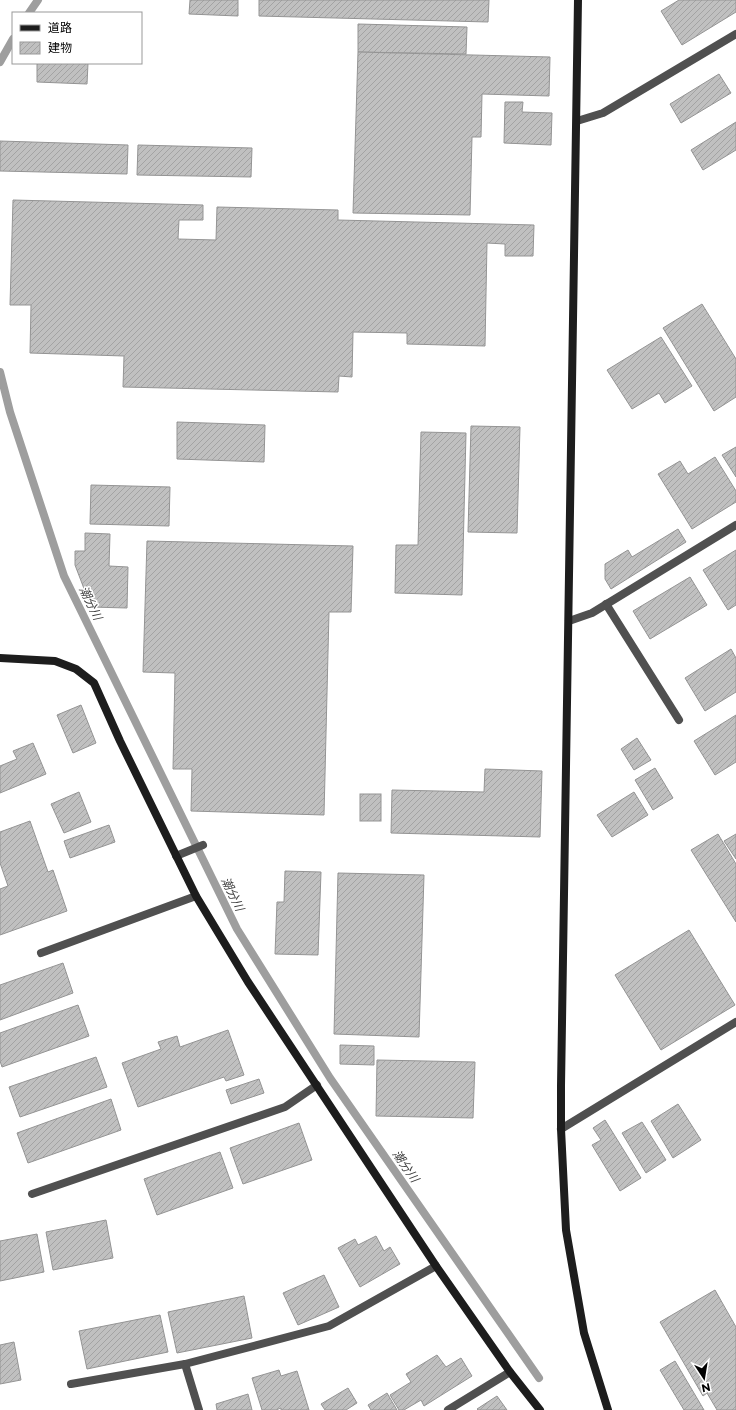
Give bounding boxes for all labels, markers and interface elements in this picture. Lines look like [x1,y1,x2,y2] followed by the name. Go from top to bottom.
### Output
[12,12,142,64] legend
[48,20,72,35] text: 道路
[48,40,72,55] text: 建物
[76,584,107,624] water label: 潮分川
[218,875,249,915] water label: 潮分川
[390,1147,424,1187] water label: 潮分川
[684,1358,724,1398] north arrow
[700,1380,712,1396] text: N

